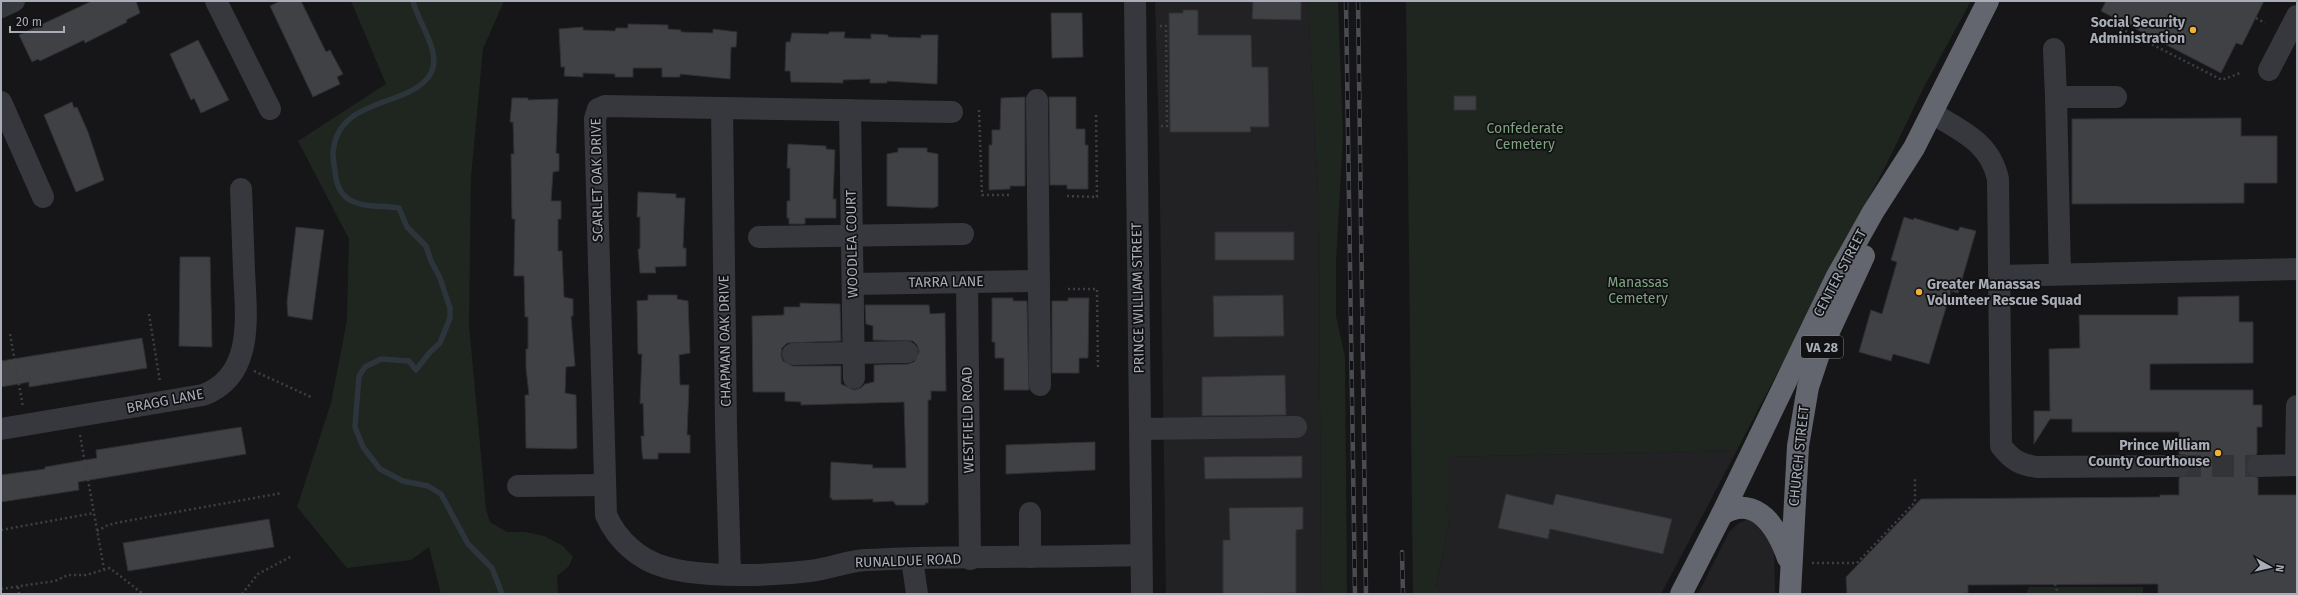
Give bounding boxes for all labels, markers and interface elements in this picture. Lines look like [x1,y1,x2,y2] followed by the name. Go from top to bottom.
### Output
[10,8,64,34] scale bar
[2089,14,2186,47] place label: Social Security Administration
[16,15,42,29] text: 20 m
[2188,25,2198,35] marker: Social Security Administration
[587,118,607,242] street label: SCARLET OAK DRIVE
[1486,120,1564,153] park label: Confederate Cemetery
[843,189,861,298] street label: WOODLEA COURT
[1128,222,1148,374] street label: PRINCE WILLIAM STREET
[1810,225,1871,320] street label: CENTER STREET
[908,273,984,291] street label: TARRA LANE
[1608,274,1669,307] park label: Manassas Cemetery
[715,275,735,407] street label: CHAPMAN OAK DRIVE
[1926,276,2082,309] place label: Greater Manassas Volunteer Rescue Squad
[1914,287,1924,297] marker: Greater Manassas Volunteer Rescue Squad
[1801,336,1843,358] road number: VA 28
[959,367,977,473] street label: WESTFIELD ROAD
[125,385,205,417] street label: BRAGG LANE
[1785,404,1813,507] street label: CHURCH STREET
[2088,437,2210,470] place label: Prince William County Courthouse
[2213,448,2223,458] marker: Prince William County Courthouse
[2250,547,2290,587] north arrow
[854,551,962,571] street label: RUNALDUE ROAD
[2272,564,2286,573] text: N

